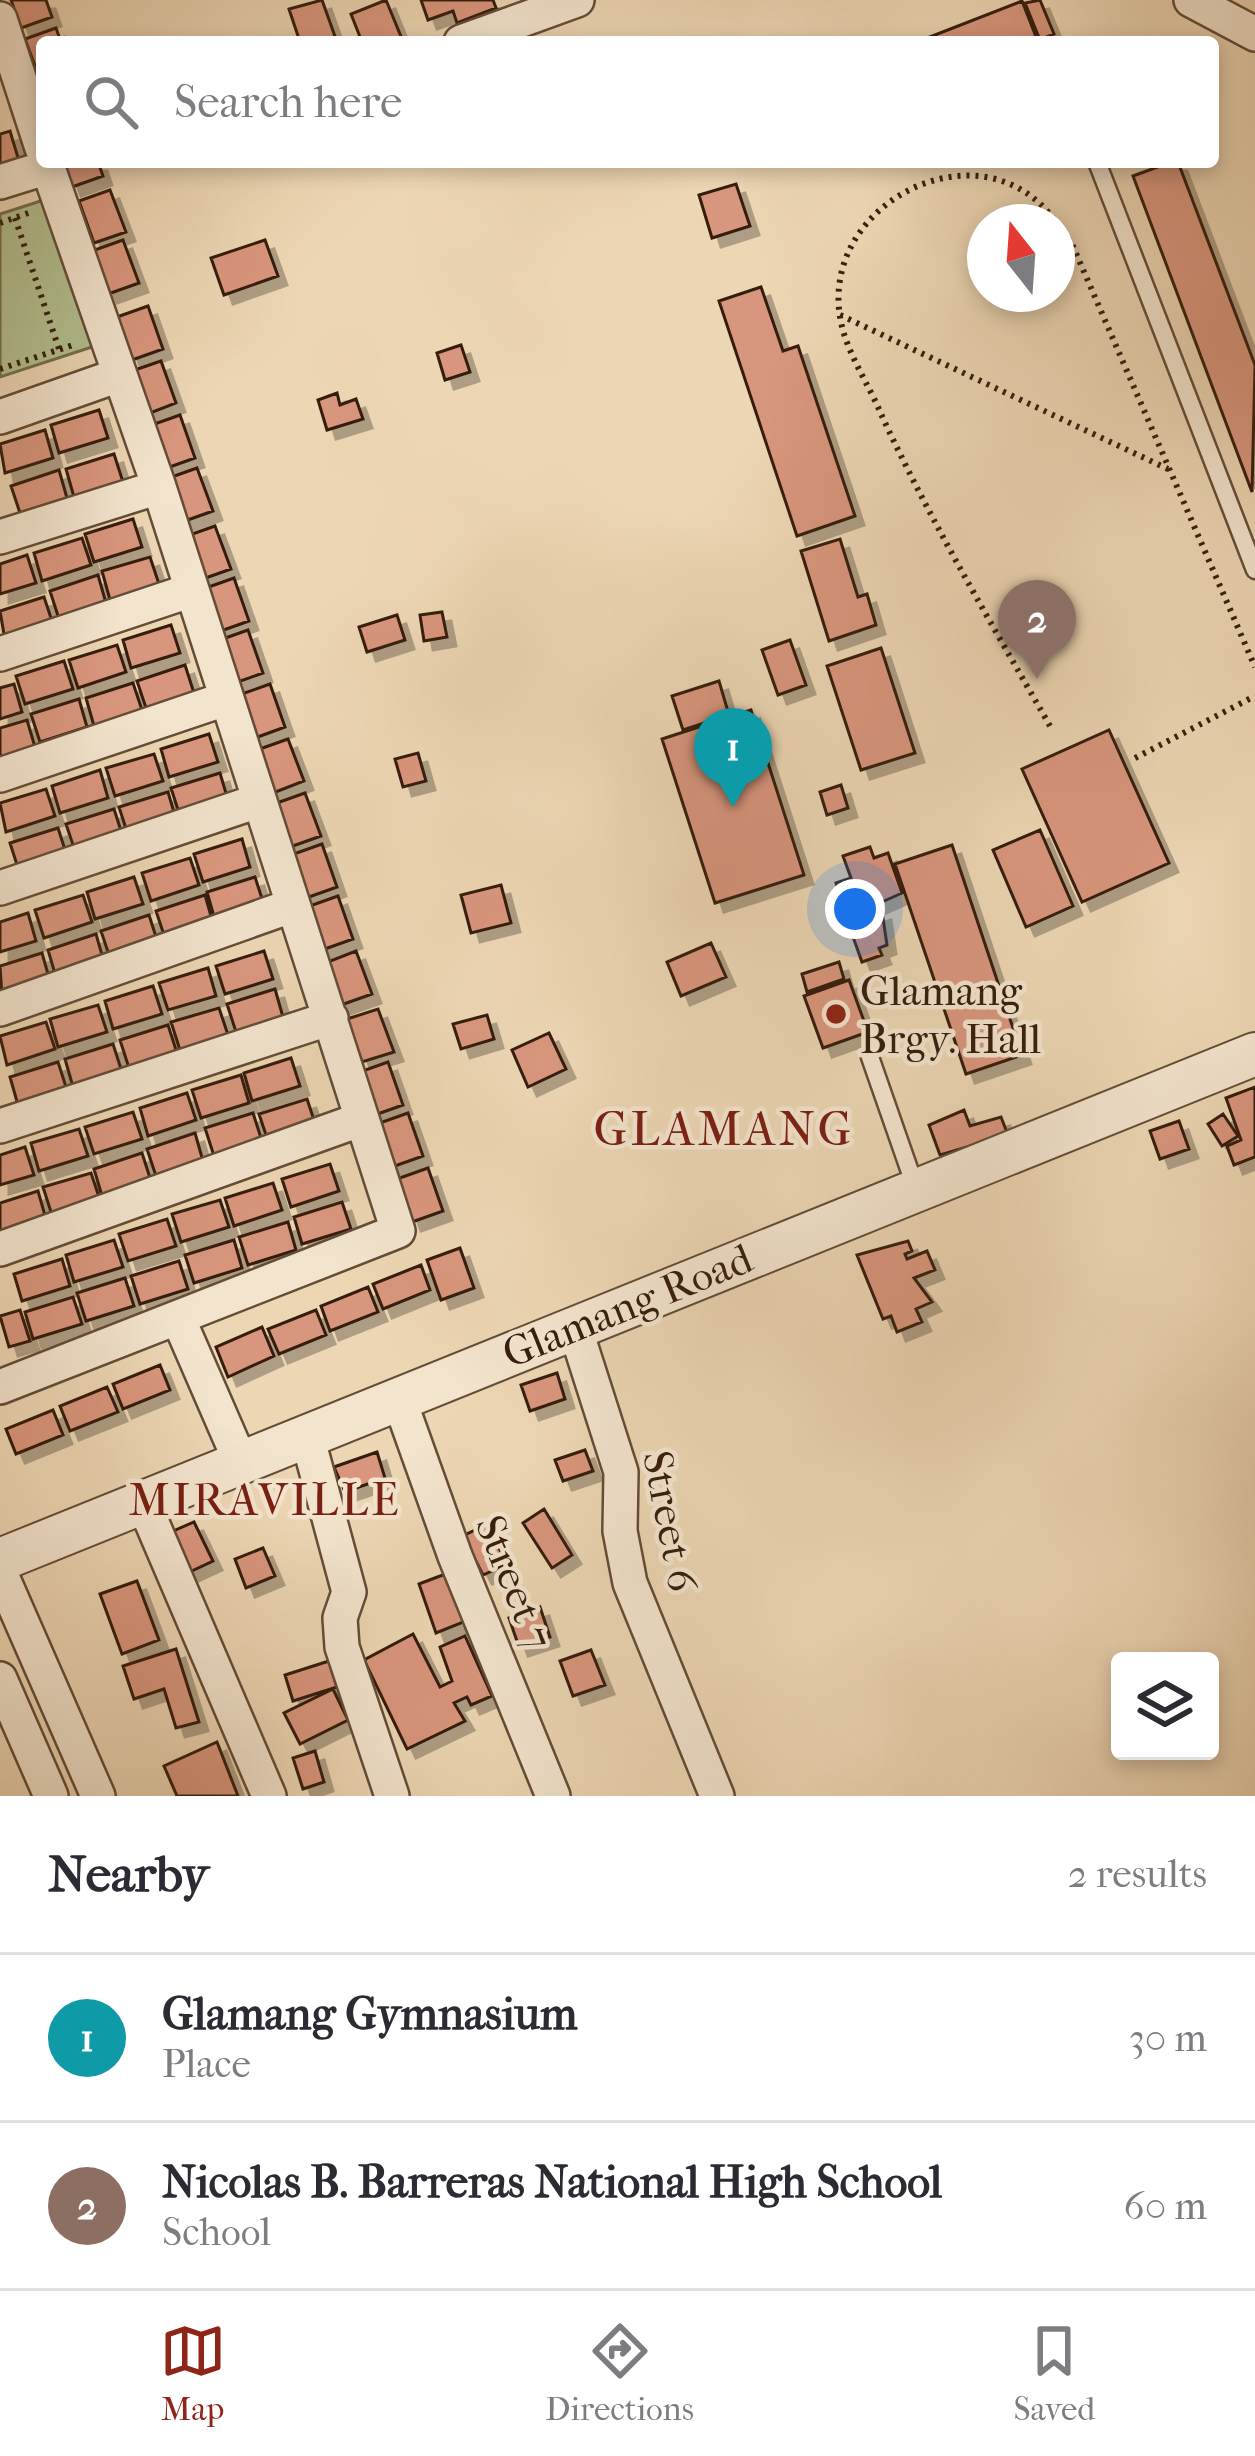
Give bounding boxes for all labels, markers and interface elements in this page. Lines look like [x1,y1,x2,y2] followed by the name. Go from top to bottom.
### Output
[36,36,1219,168] search box
[78,69,144,135] icon: search
[174,76,402,129] text: Search here
[967,204,1075,312] north arrow
[998,580,1076,679] pin: 2
[694,708,772,807] pin: 1
[825,879,885,939] your location
[860,967,1041,1064] place label: Glamang Brgy. Hall
[823,1001,849,1027] marker: Glamang Brgy. Hall
[594,1101,854,1157] district label: GLAMANG
[496,1234,760,1379] street label: Glamang Road
[632,1447,707,1596] street label: Street 6
[128,1474,402,1527] district label: MIRAVILLE
[465,1508,563,1657] street label: Street 7
[1111,1652,1219,1760] map controls
[1111,1652,1219,1760] button: layers
[48,1844,209,1904] text: Nearby
[1068,1851,1207,1897] text: 2 results
[162,1988,577,2041] text: Glamang Gymnasium
[80,2015,94,2061] text: 1
[1129,2015,1207,2061] text: 30 m
[162,2041,251,2087] text: Place
[162,2156,942,2209] text: Nicolas B. Barreras National High School
[77,2183,97,2229] text: 2
[1124,2183,1207,2229] text: 60 m
[162,2209,271,2255] text: School
[160,2318,226,2429] tab: Map
[545,2318,694,2429] tab: Directions
[1013,2318,1095,2429] tab: Saved

